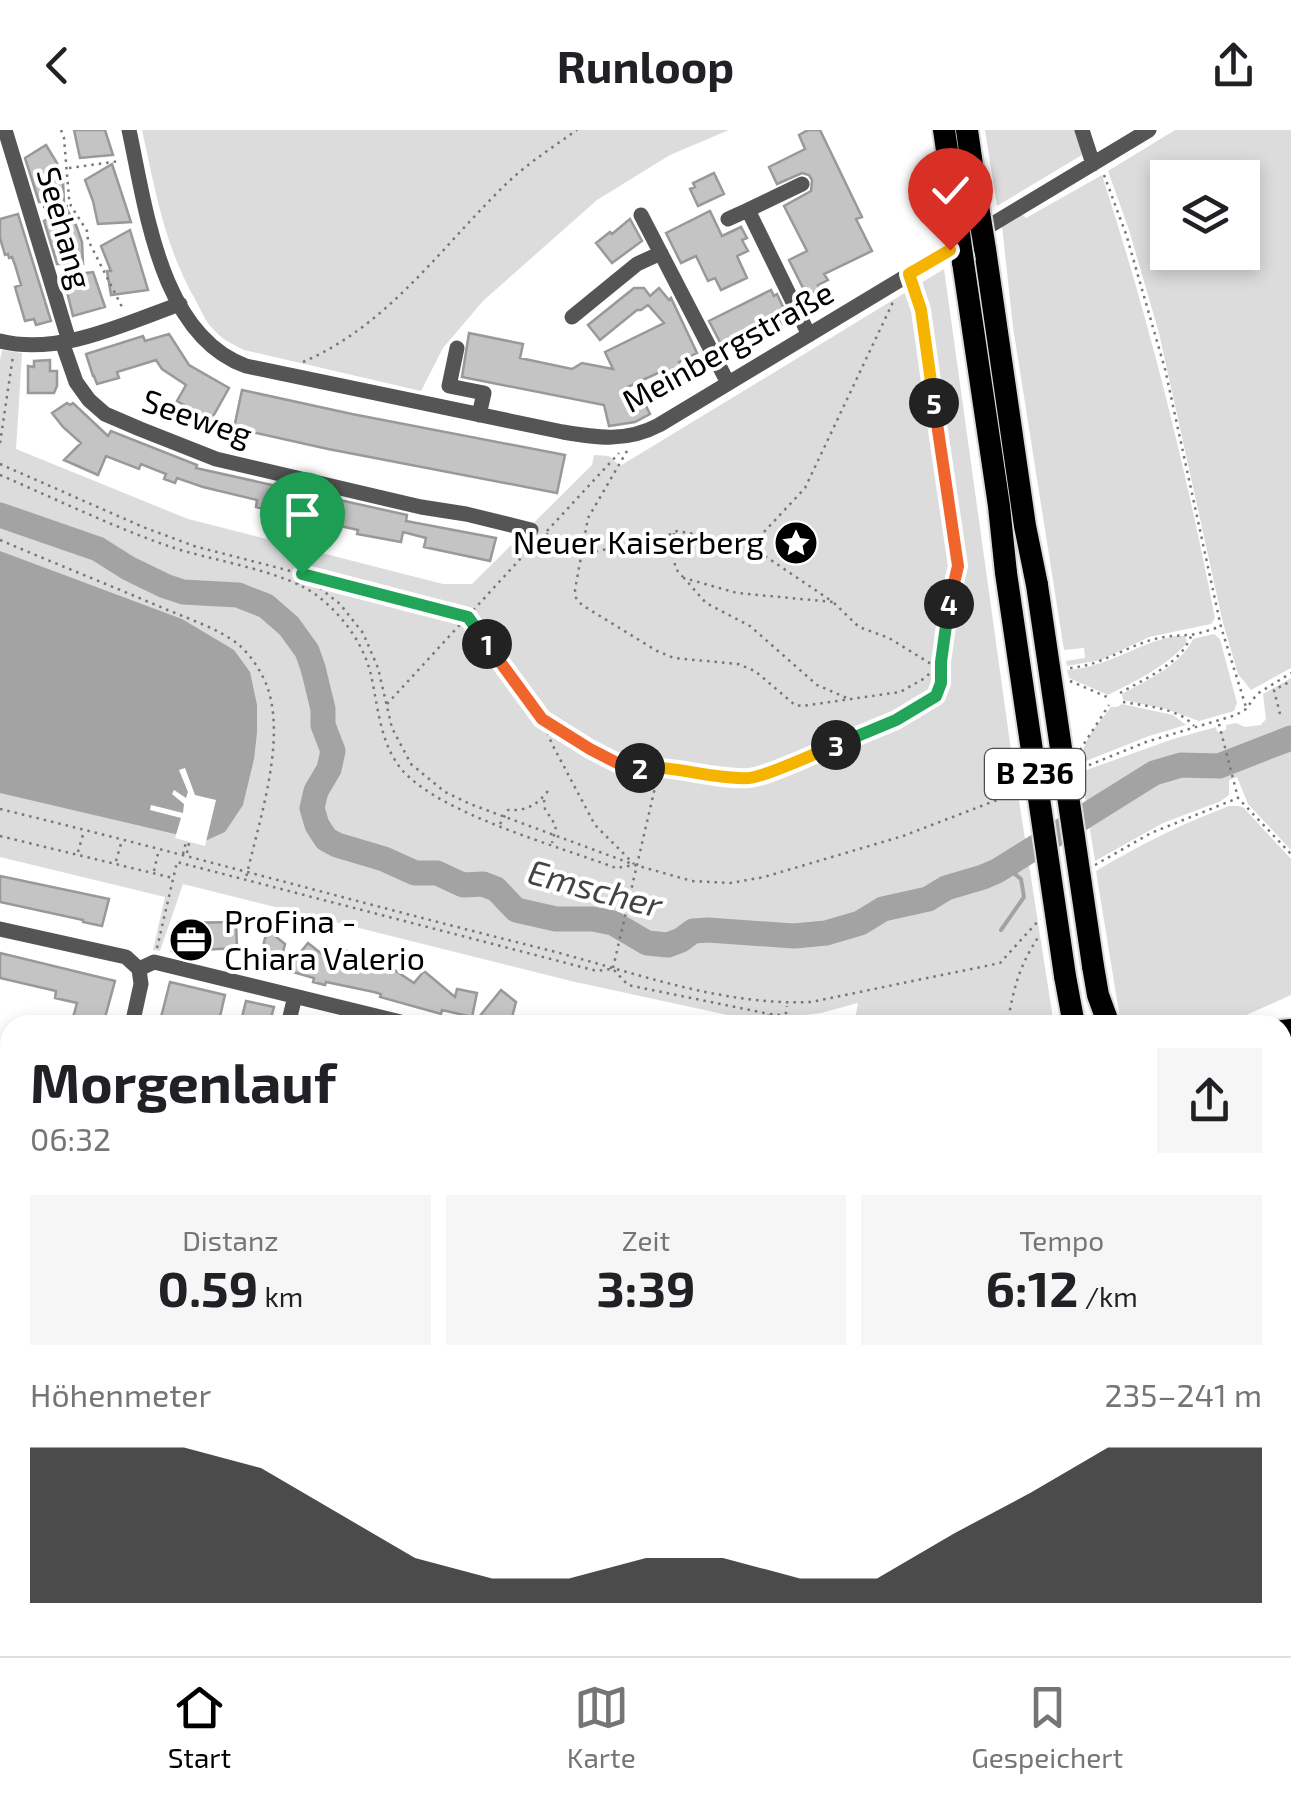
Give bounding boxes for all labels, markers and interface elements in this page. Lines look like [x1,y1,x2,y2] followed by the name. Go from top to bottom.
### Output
[30,38,85,93] icon: back
[557,38,734,92] text: Runloop
[1206,38,1261,93] icon: share
[908,148,993,251] pin
[1150,160,1260,270] map controls
[1150,160,1260,270] button: layers
[30,162,101,293] street label: Seehang
[923,163,978,218] icon: check
[615,272,839,419] street label: Meinbergstraße
[909,378,959,428] pin: 5
[138,380,258,453] street label: Seeweg
[926,386,942,420] text: 5
[260,472,345,575] pin
[275,487,330,542] icon: arrive
[773,520,819,566] place icon: Neuer Kaiserberg
[513,522,764,560] place label: Neuer Kaiserberg
[924,579,974,629] pin: 4
[940,587,958,621] text: 4
[462,619,512,669] pin: 1
[481,627,493,661] text: 1
[811,720,861,770] pin: 3
[828,728,844,762] text: 3
[615,743,665,793] pin: 2
[985,749,1085,799] road number: B 236
[632,751,648,785] text: 2
[524,849,668,925] water label: Emscher
[224,901,425,976] place label: ProFina - Chiara Valerio
[168,917,214,963] office icon: ProFina - Chiara Valerio
[30,1048,336,1114] text: Morgenlauf
[1157,1048,1262,1153] button: share
[30,1119,111,1157] text: 06:32
[182,1223,279,1257] text: Distanz
[622,1223,670,1257] text: Zeit
[1019,1223,1104,1257] text: Tempo
[157,1257,258,1317] text: 0.59
[596,1257,696,1317] text: 3:39
[985,1257,1078,1317] text: 6:12
[258,1279,303,1313] text: km
[1078,1279,1138,1313] text: /km
[30,1375,211,1413] text: Höhenmeter
[1105,1375,1262,1413] text: 235–241 m
[168,1680,231,1774] tab: Start
[567,1680,636,1774] tab: Karte
[971,1680,1123,1774] tab: Gespeichert

